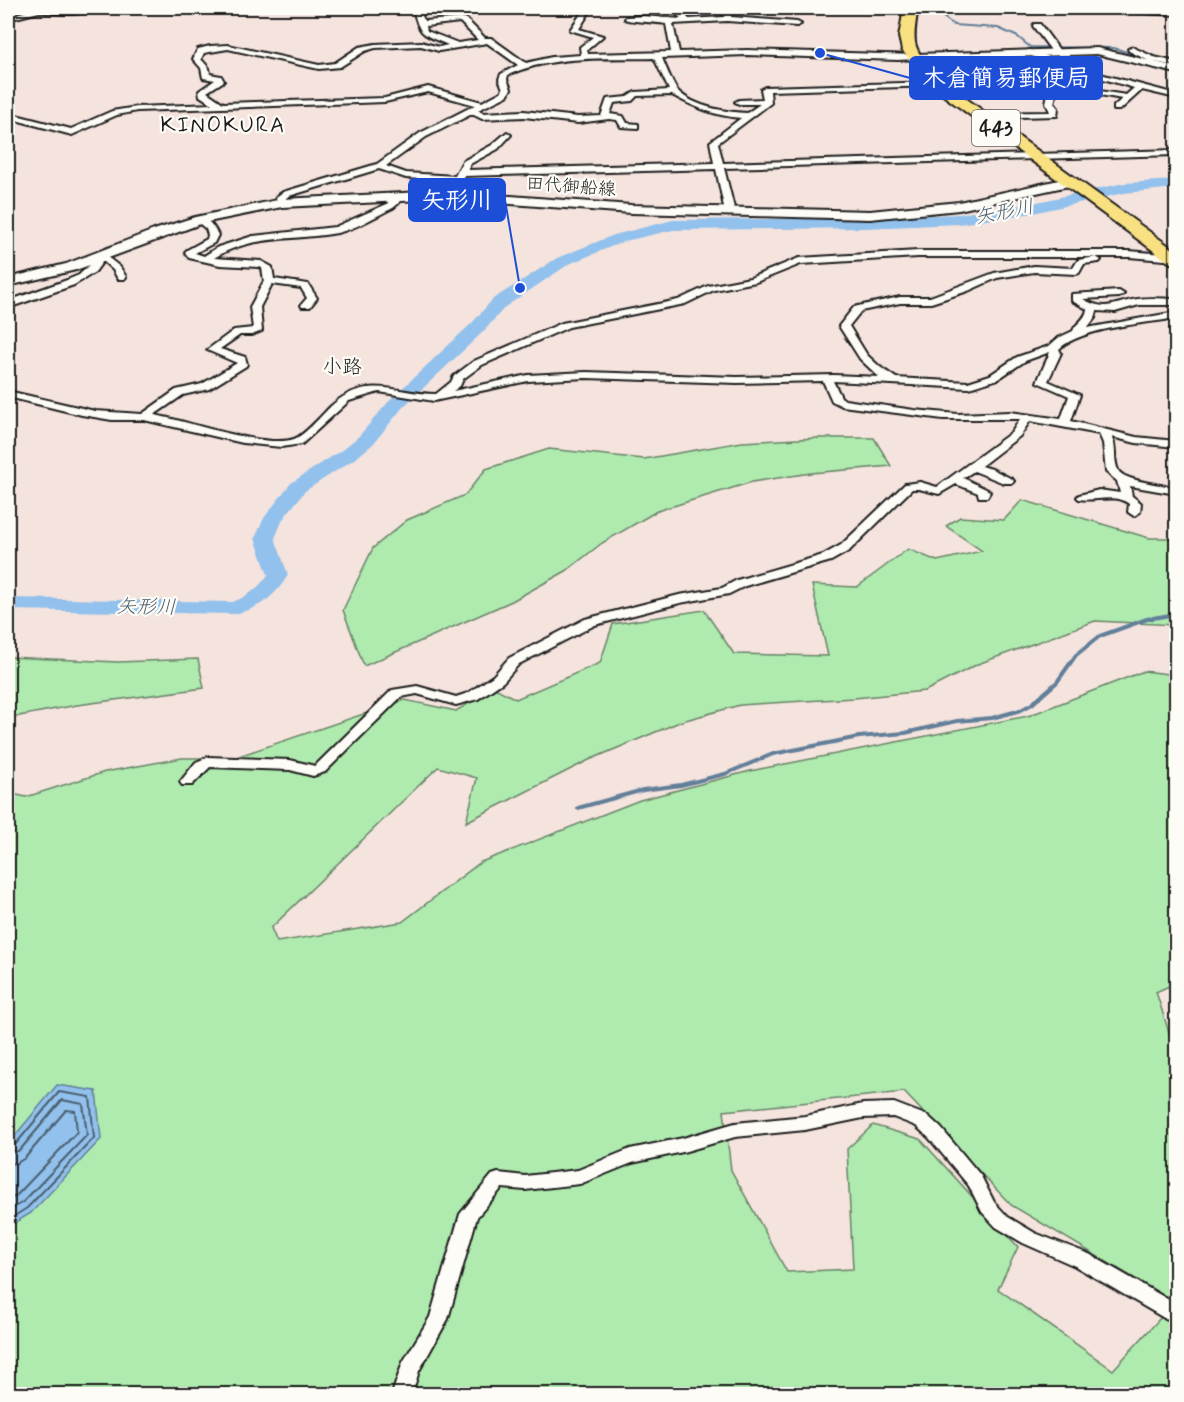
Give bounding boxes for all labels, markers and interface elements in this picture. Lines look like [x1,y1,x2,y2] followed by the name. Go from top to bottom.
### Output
[910,57,1102,99] callout: 木倉簡易郵便局
[922,64,1090,95] text: 木倉簡易郵便局
[972,110,1020,146] road number: 443
[160,112,286,140] district label: KINOKURA
[525,172,617,202] street label: 田代御船線
[409,179,505,221] callout: 矢形川
[421,186,493,217] text: 矢形川
[972,193,1036,231] water label: 矢形川
[322,354,362,381] district label: 小路
[116,593,176,622] water label: 矢形川

